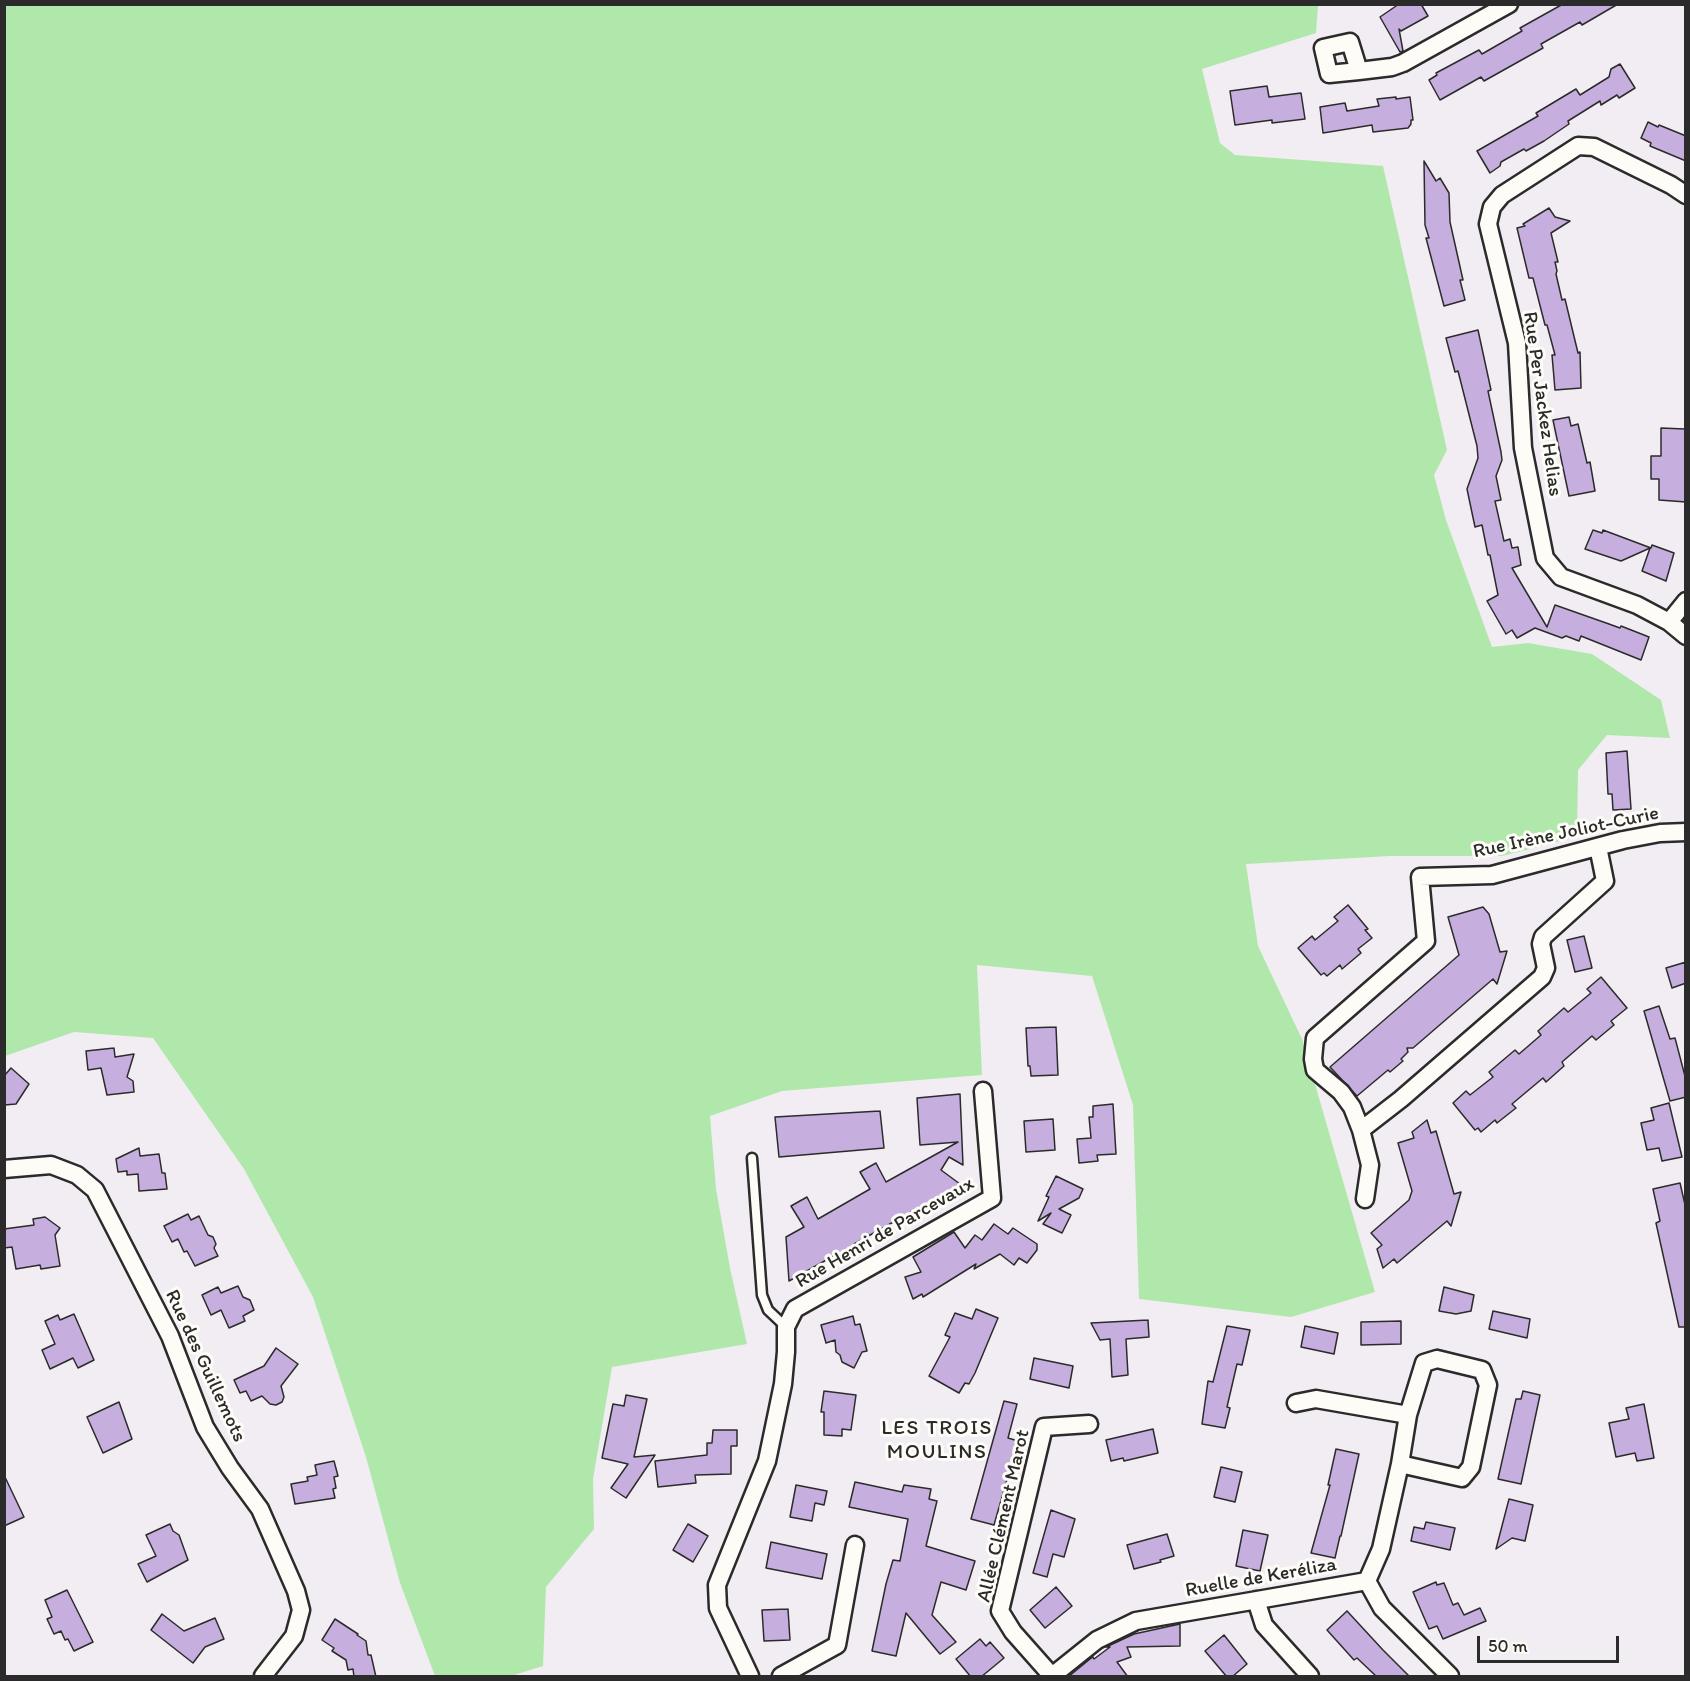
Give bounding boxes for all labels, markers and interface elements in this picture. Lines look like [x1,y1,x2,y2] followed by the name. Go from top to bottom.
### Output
[1517,310,1567,498] street label: Rue Per Jackez Helias
[1471,802,1661,864] street label: Rue Irène Joliot-Curie
[791,1172,979,1294] street label: Rue Henri de Parcevaux
[159,1286,251,1446] street label: Rue des Guillemots
[882,1416,992,1466] district label: LES TROIS MOULINS
[972,1427,1036,1605] street label: Allée Clément Marot
[1183,1553,1339,1603] street label: Ruelle de Keréliza
[1480,1624,1622,1662] scale bar
[1488,1635,1528,1657] text: 50 m

